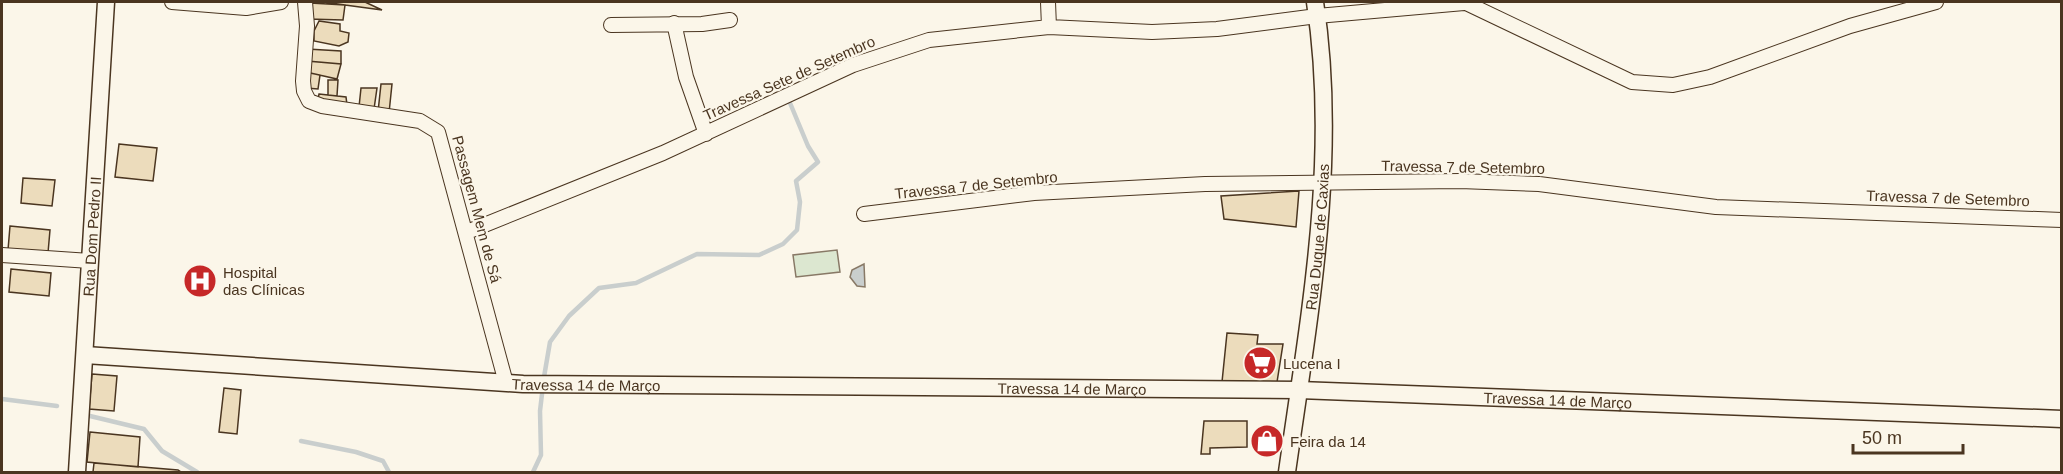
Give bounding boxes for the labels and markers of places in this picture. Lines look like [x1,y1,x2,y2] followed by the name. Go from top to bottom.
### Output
[182,263,218,299] hospital icon: Hospital das Clínicas
[223,264,305,298] place label: Hospital das Clínicas
[1242,345,1278,381] supermarket icon: Lucena I
[1283,355,1341,372] place label: Lucena I
[1249,423,1285,459] shop icon: Feira da 14
[1290,433,1366,450] place label: Feira da 14

